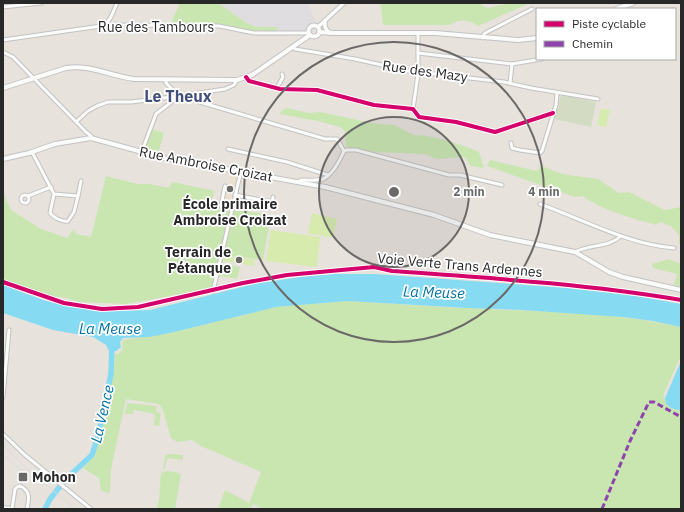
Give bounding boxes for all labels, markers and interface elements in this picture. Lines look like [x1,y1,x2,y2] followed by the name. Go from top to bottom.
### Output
[536,8,676,60] legend
[572,16,647,31] text: Piste cyclable
[98,18,214,36] street label: Rue des Tambours
[572,36,613,51] text: Chemin
[381,56,469,86] street label: Rue des Mazy
[144,86,212,106] district label: Le Theux
[138,142,274,186] street label: Rue Ambroise Croizat
[225,184,235,194] marker: École primaire Ambroise Croizat
[453,184,485,199] text: 2 min
[528,184,560,199] text: 4 min
[387,185,401,199] centre of rings
[173,194,287,229] place label: École primaire Ambroise Croizat
[165,243,231,277] place label: Terrain de Pétanque
[377,249,543,281] street label: Voie Verte Trans Ardennes
[234,255,244,265] marker: Terrain de Pétanque
[403,281,466,303] water label: La Meuse
[79,319,141,338] water label: La Meuse
[86,383,118,445] water label: La Vence
[32,468,76,486] place label: Mohon
[17,471,29,483] marker: Mohon

